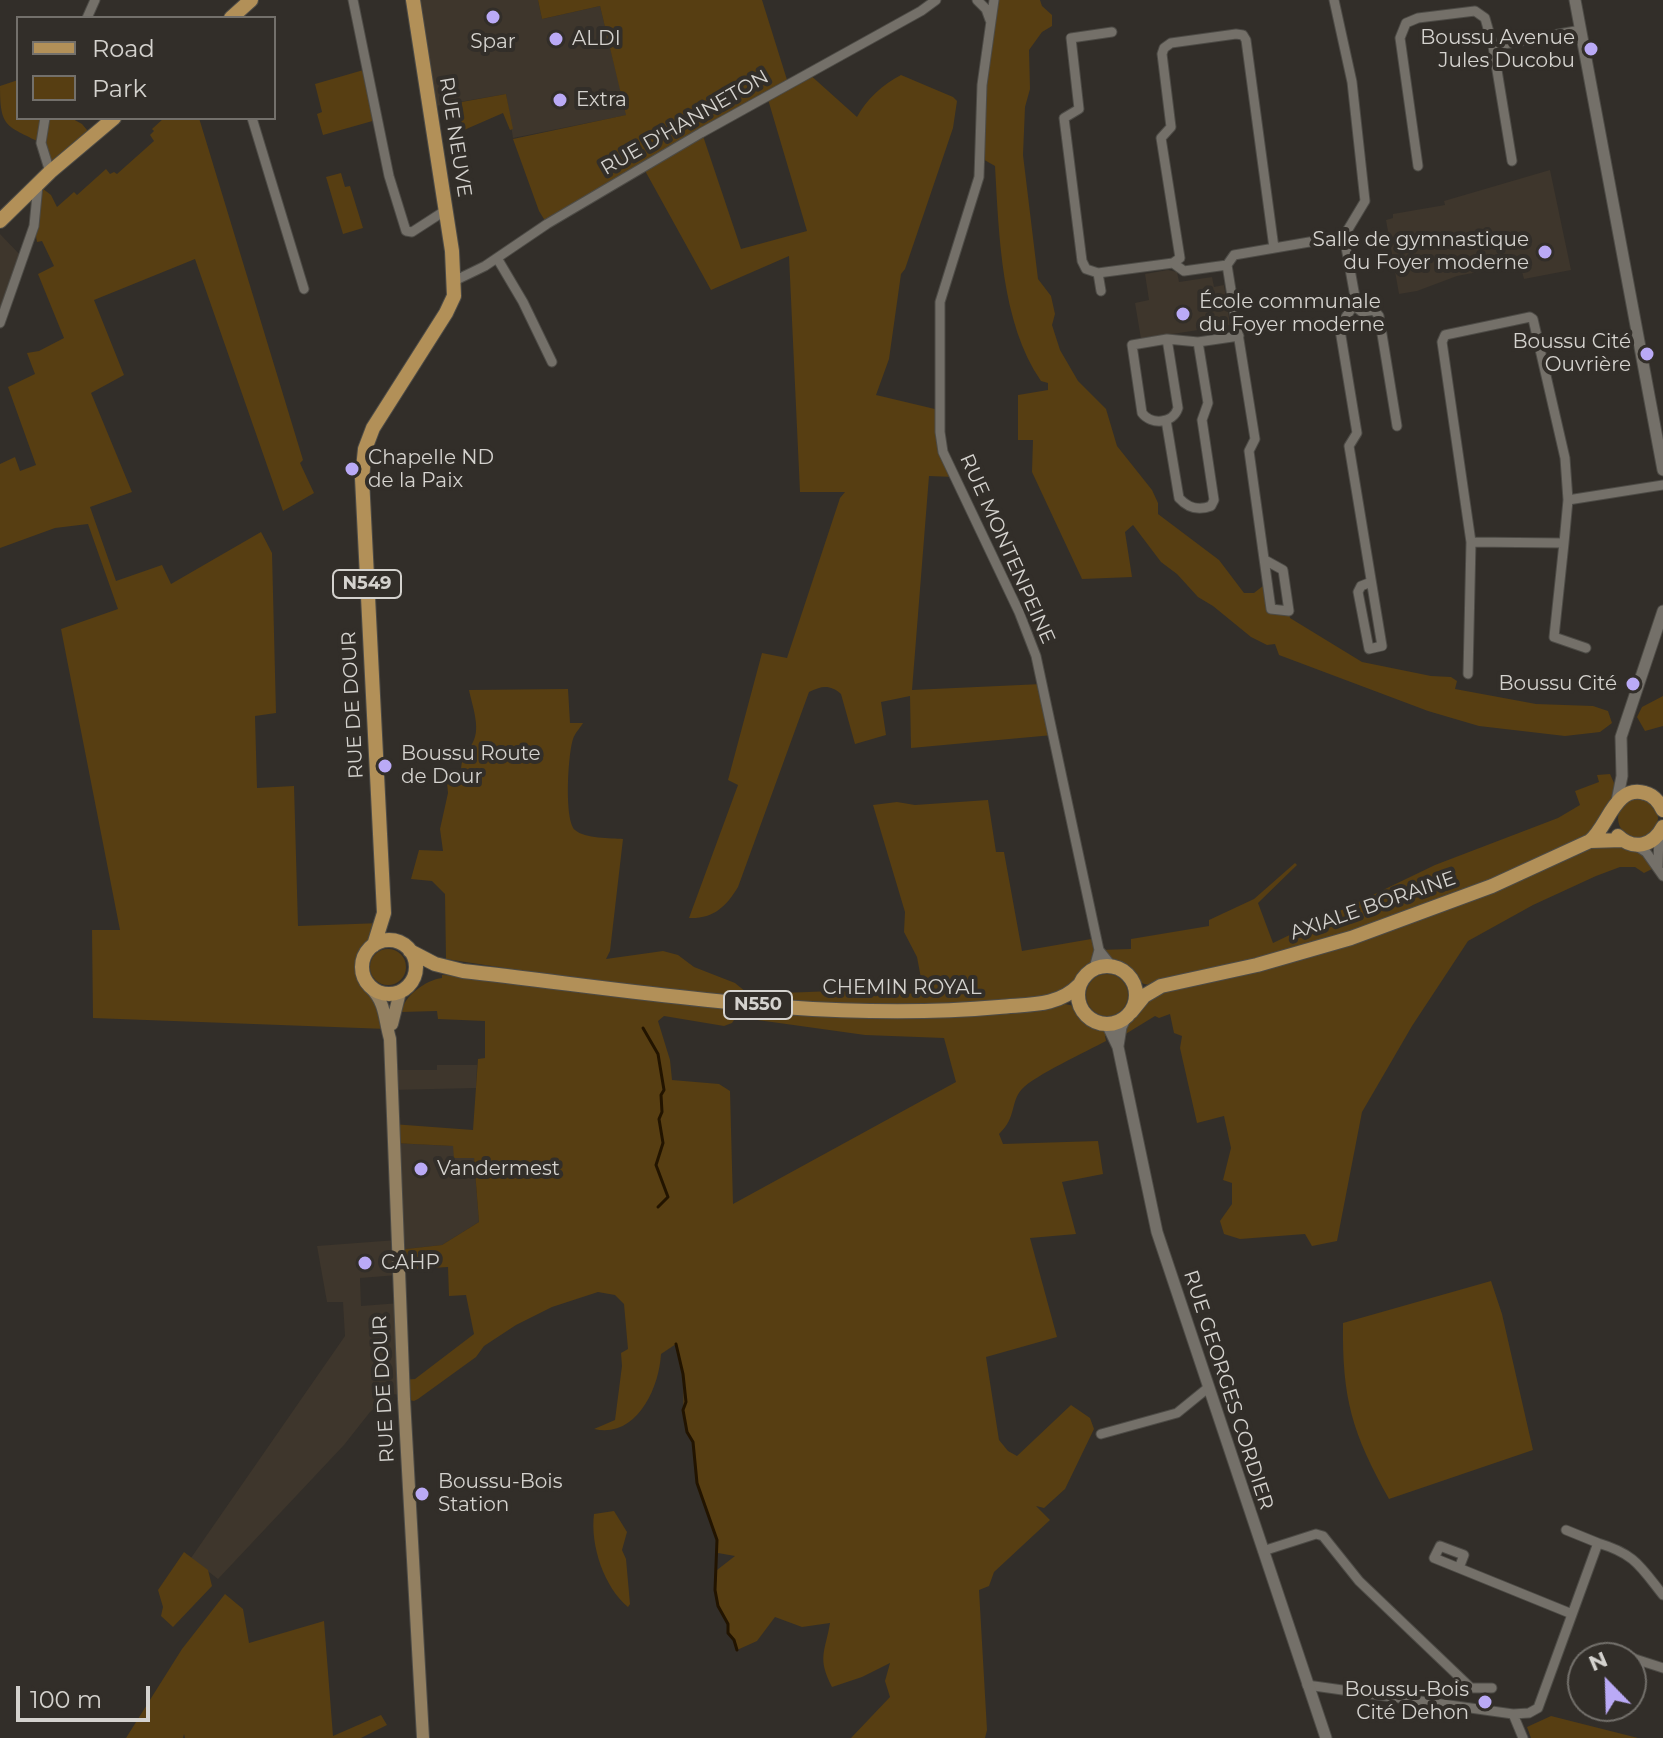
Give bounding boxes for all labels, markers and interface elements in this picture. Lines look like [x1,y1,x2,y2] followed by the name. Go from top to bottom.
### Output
[484,8,502,26] marker: Spar
[16,16,276,120] legend
[1420,26,1575,73] place label: Boussu Avenue Jules Ducobu
[572,27,621,51] place label: ALDI
[470,30,516,54] place label: Spar
[547,30,565,48] marker: ALDI
[92,34,155,63] text: Road
[1582,40,1600,58] marker: Boussu Avenue Jules Ducobu
[597,65,773,181] street label: RUE D'HANNETON
[92,74,147,103] text: Park
[434,75,476,199] street label: RUE NEUVE
[576,88,627,112] place label: Extra
[551,91,569,109] marker: Extra
[1313,228,1529,275] place label: Salle de gymnastique du Foyer moderne
[1536,243,1554,261] marker: Salle de gymnastique du Foyer moderne
[1199,290,1385,337] place label: École communale du Foyer moderne
[1174,305,1192,323] marker: École communale du Foyer moderne
[1513,330,1631,377] place label: Boussu Cité Ouvrière
[1638,345,1656,363] marker: Boussu Cité Ouvrière
[368,446,494,493] place label: Chapelle ND de la Paix
[954,450,1060,648] street label: RUE MONTENPEINE
[343,460,361,478] marker: Chapelle ND de la Paix
[333,570,401,598] road number: N549
[337,631,369,779] street label: RUE DE DOUR
[1499,672,1617,696] place label: Boussu Cité
[1624,675,1642,693] marker: Boussu Cité
[401,742,541,789] place label: Boussu Route de Dour
[376,757,394,775] marker: Boussu Route de Dour
[1287,866,1459,946] street label: AXIALE BORAINE
[823,976,981,1000] street label: CHEMIN ROYAL
[724,991,792,1019] road number: N550
[437,1157,560,1181] place label: Vandermest
[412,1160,430,1178] marker: Vandermest
[381,1251,440,1275] place label: CAHP
[356,1254,374,1272] marker: CAHP
[1178,1267,1278,1513] street label: RUE GEORGES CORDIER
[368,1315,400,1463] street label: RUE DE DOUR
[438,1470,562,1517] place label: Boussu-Bois Station
[413,1485,431,1503] marker: Boussu-Bois Station
[1567,1642,1647,1722] north arrow
[1585,1645,1612,1677] text: N
[20,1670,154,1720] scale bar
[1345,1678,1469,1725] place label: Boussu-Bois Cité Dehon
[30,1685,102,1714] text: 100 m
[1476,1693,1494,1711] marker: Boussu-Bois Cité Dehon

